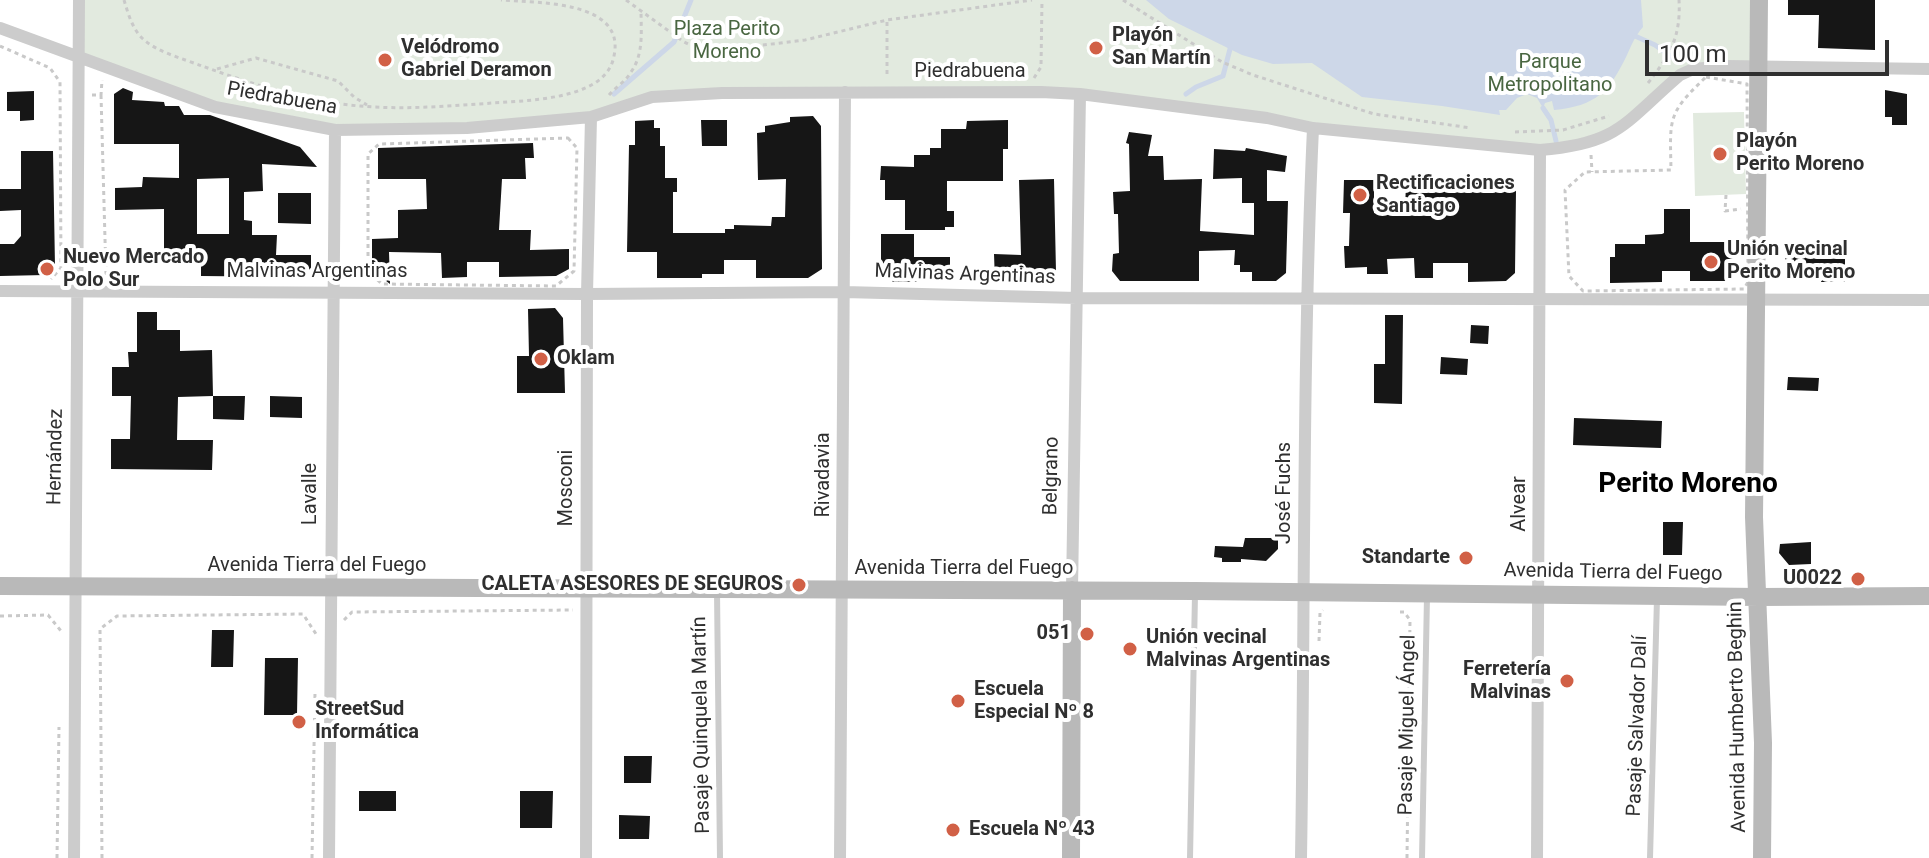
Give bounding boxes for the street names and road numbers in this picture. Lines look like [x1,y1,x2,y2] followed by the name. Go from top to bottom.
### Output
[914,60,1026,84] street label: Piedrabuena
[225,78,339,120] street label: Piedrabuena
[226,260,408,284] street label: Malvinas Argentinas
[874,260,1056,290] street label: Malvinas Argentinas
[43,409,69,505] street label: Hernández
[812,432,836,518] street label: Rivadavia
[1039,436,1065,516] street label: Belgrano
[1273,442,1297,544] street label: José Fuchs
[555,450,579,526] street label: Mosconi
[299,463,323,525] street label: Lavalle
[1508,476,1532,532] street label: Alvear
[208,554,426,578] street label: Avenida Tierra del Fuego
[855,557,1073,581] street label: Avenida Tierra del Fuego
[1503,559,1723,587] street label: Avenida Tierra del Fuego
[1724,601,1752,833] street label: Avenida Humberto Beghin
[688,616,716,834] street label: Pasaje Quinquela Martín
[1394,634,1422,816] street label: Pasaje Miguel Ángel
[1623,635,1653,817] street label: Pasaje Salvador Dalí

